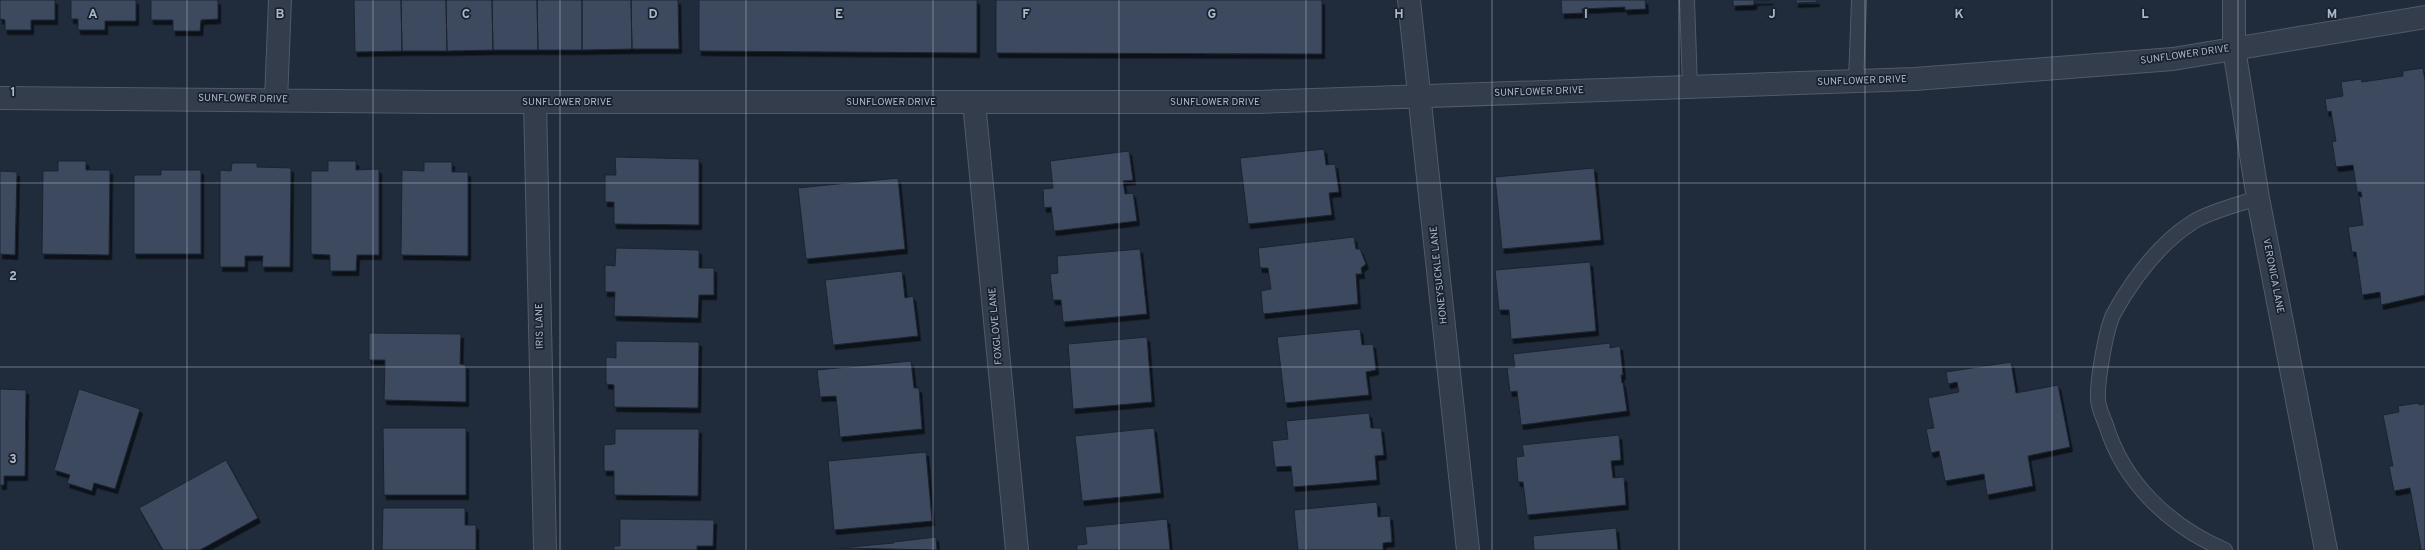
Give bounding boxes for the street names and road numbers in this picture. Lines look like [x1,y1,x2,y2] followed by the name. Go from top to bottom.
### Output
[2140,42,2230,68] street label: SUNFLOWER DRIVE
[1817,73,1907,89] street label: SUNFLOWER DRIVE
[1494,84,1584,100] street label: SUNFLOWER DRIVE
[198,92,288,106] street label: SUNFLOWER DRIVE
[522,96,612,109] street label: SUNFLOWER DRIVE
[846,96,936,109] street label: SUNFLOWER DRIVE
[1170,96,1260,109] street label: SUNFLOWER DRIVE
[1427,225,1451,325] street label: HONEYSUCKLE LANE
[2259,237,2287,315] street label: VERONICA LANE
[986,287,1006,365] street label: FOXGLOVE LANE
[533,303,547,349] street label: IRIS LANE

